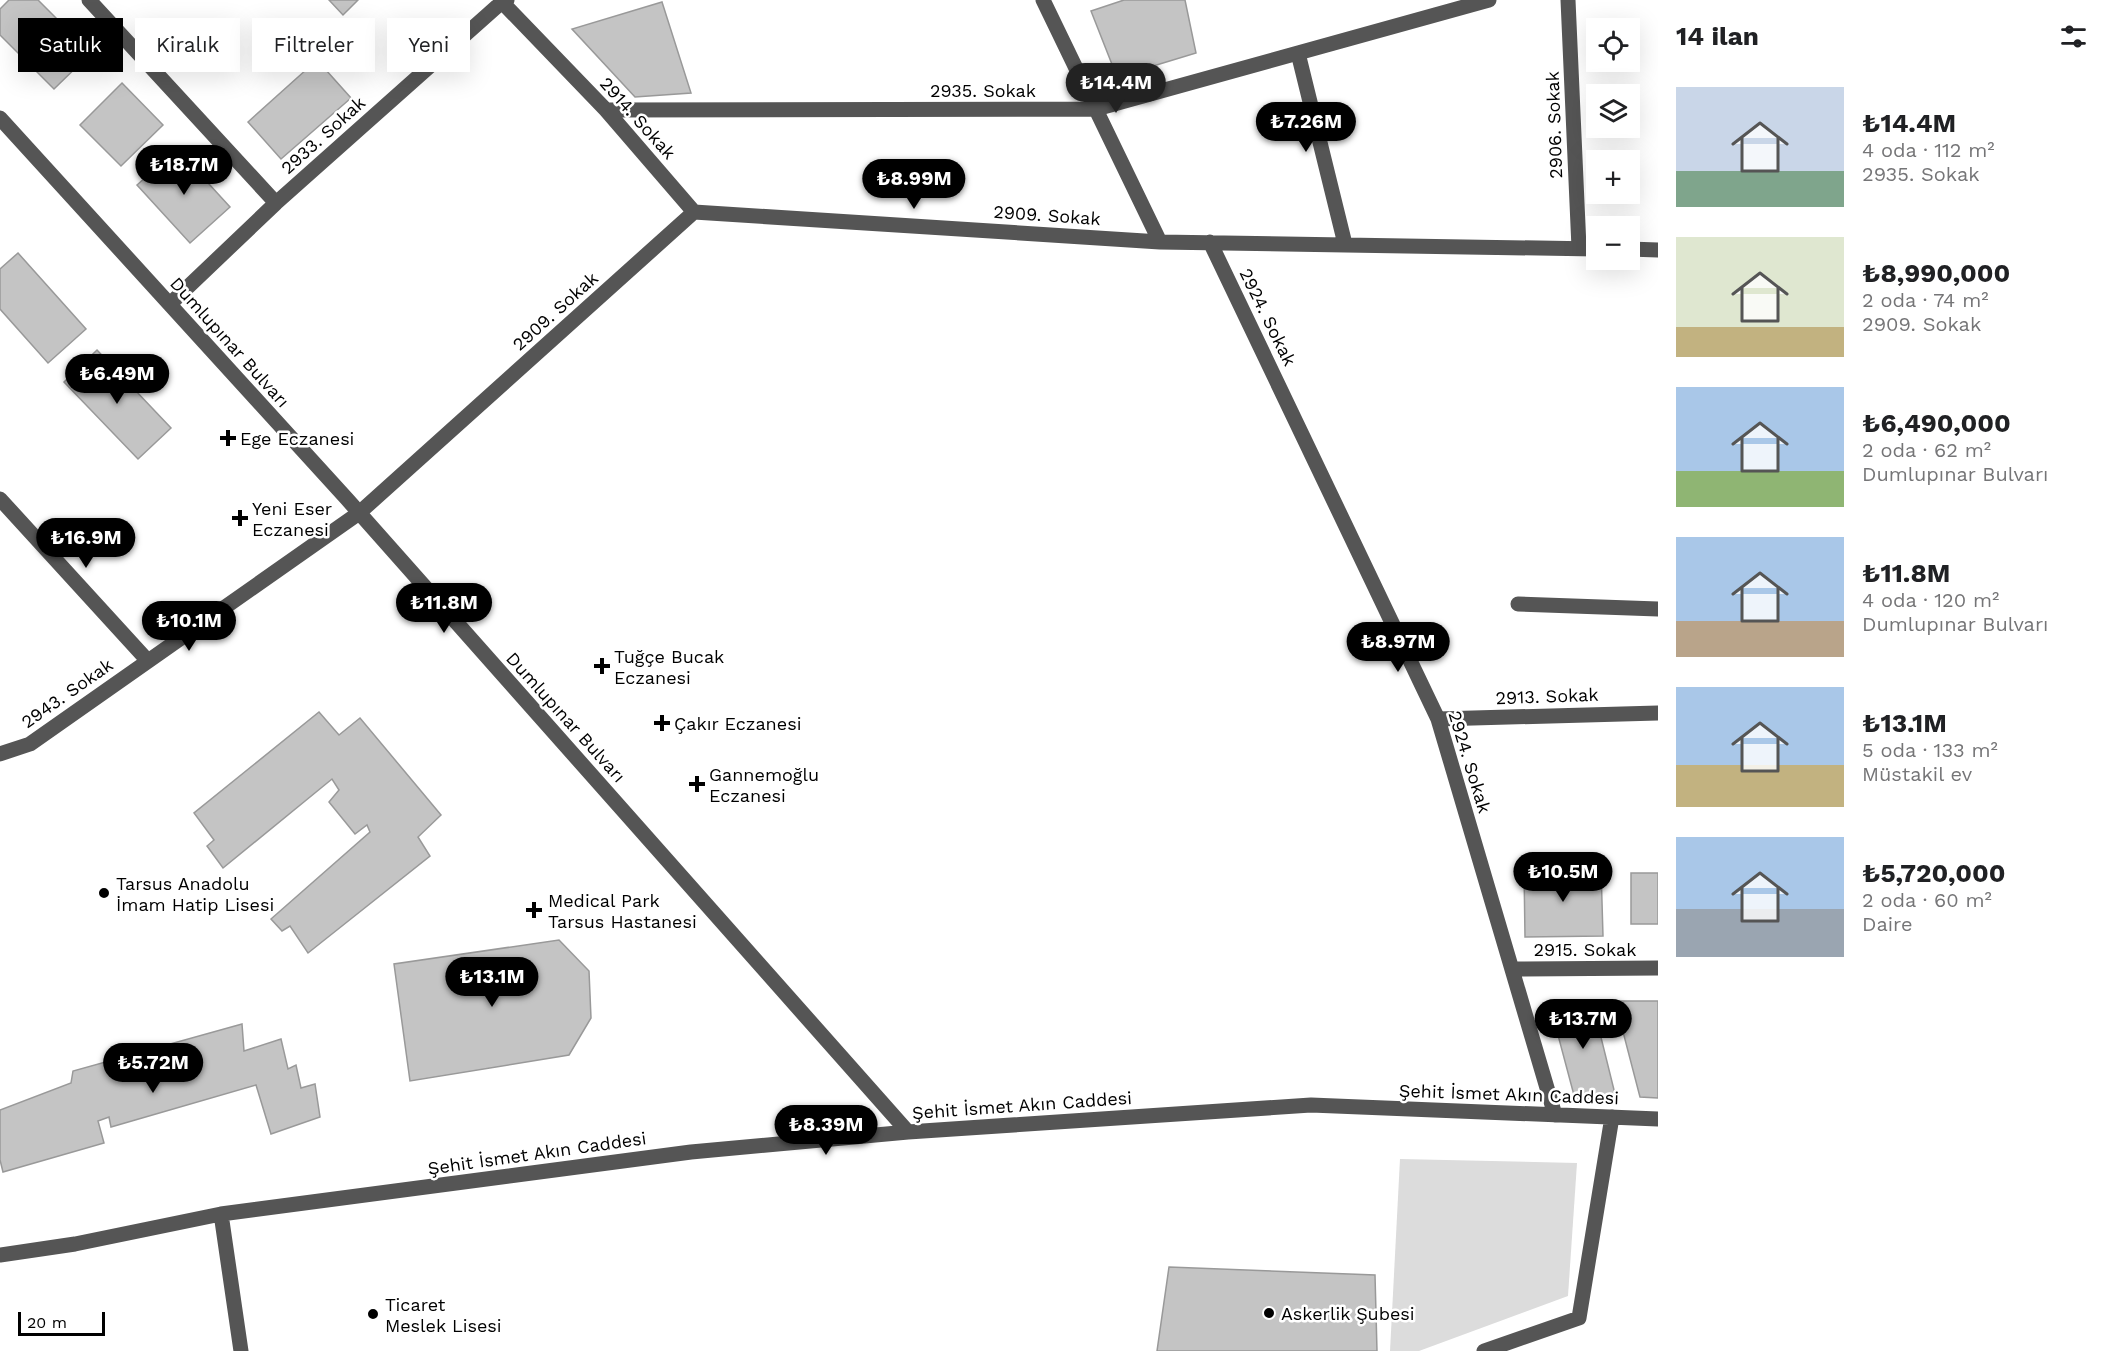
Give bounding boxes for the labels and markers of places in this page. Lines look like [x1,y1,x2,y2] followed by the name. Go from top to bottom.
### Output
[1067,63,1165,114] pin: ₺14.4M
[1257,102,1355,153] pin: ₺7.26M
[135,145,233,196] pin: ₺18.7M
[865,159,963,210] pin: ₺8.99M
[68,354,166,405] pin: ₺6.49M
[240,428,354,449] place label: Ege Eczanesi
[221,431,235,445] marker: Ege Eczanesi
[252,498,332,540] place label: Yeni Eser Eczanesi
[233,511,247,525] marker: Yeni Eser Eczanesi
[37,518,135,569] pin: ₺16.9M
[395,583,493,634] pin: ₺11.8M
[140,601,238,652] pin: ₺10.1M
[1349,622,1447,673] pin: ₺8.97M
[614,646,724,688] place label: Tuğçe Bucak Eczanesi
[595,659,609,673] marker: Tuğçe Bucak Eczanesi
[674,713,801,734] place label: Çakır Eczanesi
[655,716,669,730] marker: Çakır Eczanesi
[709,764,819,806] place label: Gannemoğlu Eczanesi
[690,777,704,791] marker: Gannemoğlu Eczanesi
[1514,852,1612,903] pin: ₺10.5M
[116,873,274,915] place label: Tarsus Anadolu İmam Hatip Lisesi
[97,886,111,900] marker: Tarsus Anadolu İmam Hatip Lisesi
[548,890,697,932] place label: Medical Park Tarsus Hastanesi
[525,901,543,919] marker: Medical Park Tarsus Hastanesi
[443,957,541,1008] pin: ₺13.1M
[1534,999,1632,1050] pin: ₺13.7M
[104,1043,202,1094] pin: ₺5.72M
[777,1105,875,1156] pin: ₺8.39M
[385,1294,502,1336] place label: Ticaret Meslek Lisesi
[1281,1303,1415,1324] place label: Askerlik Şubesi
[1262,1306,1276,1320] marker: Askerlik Şubesi
[366,1307,380,1321] marker: Ticaret Meslek Lisesi

